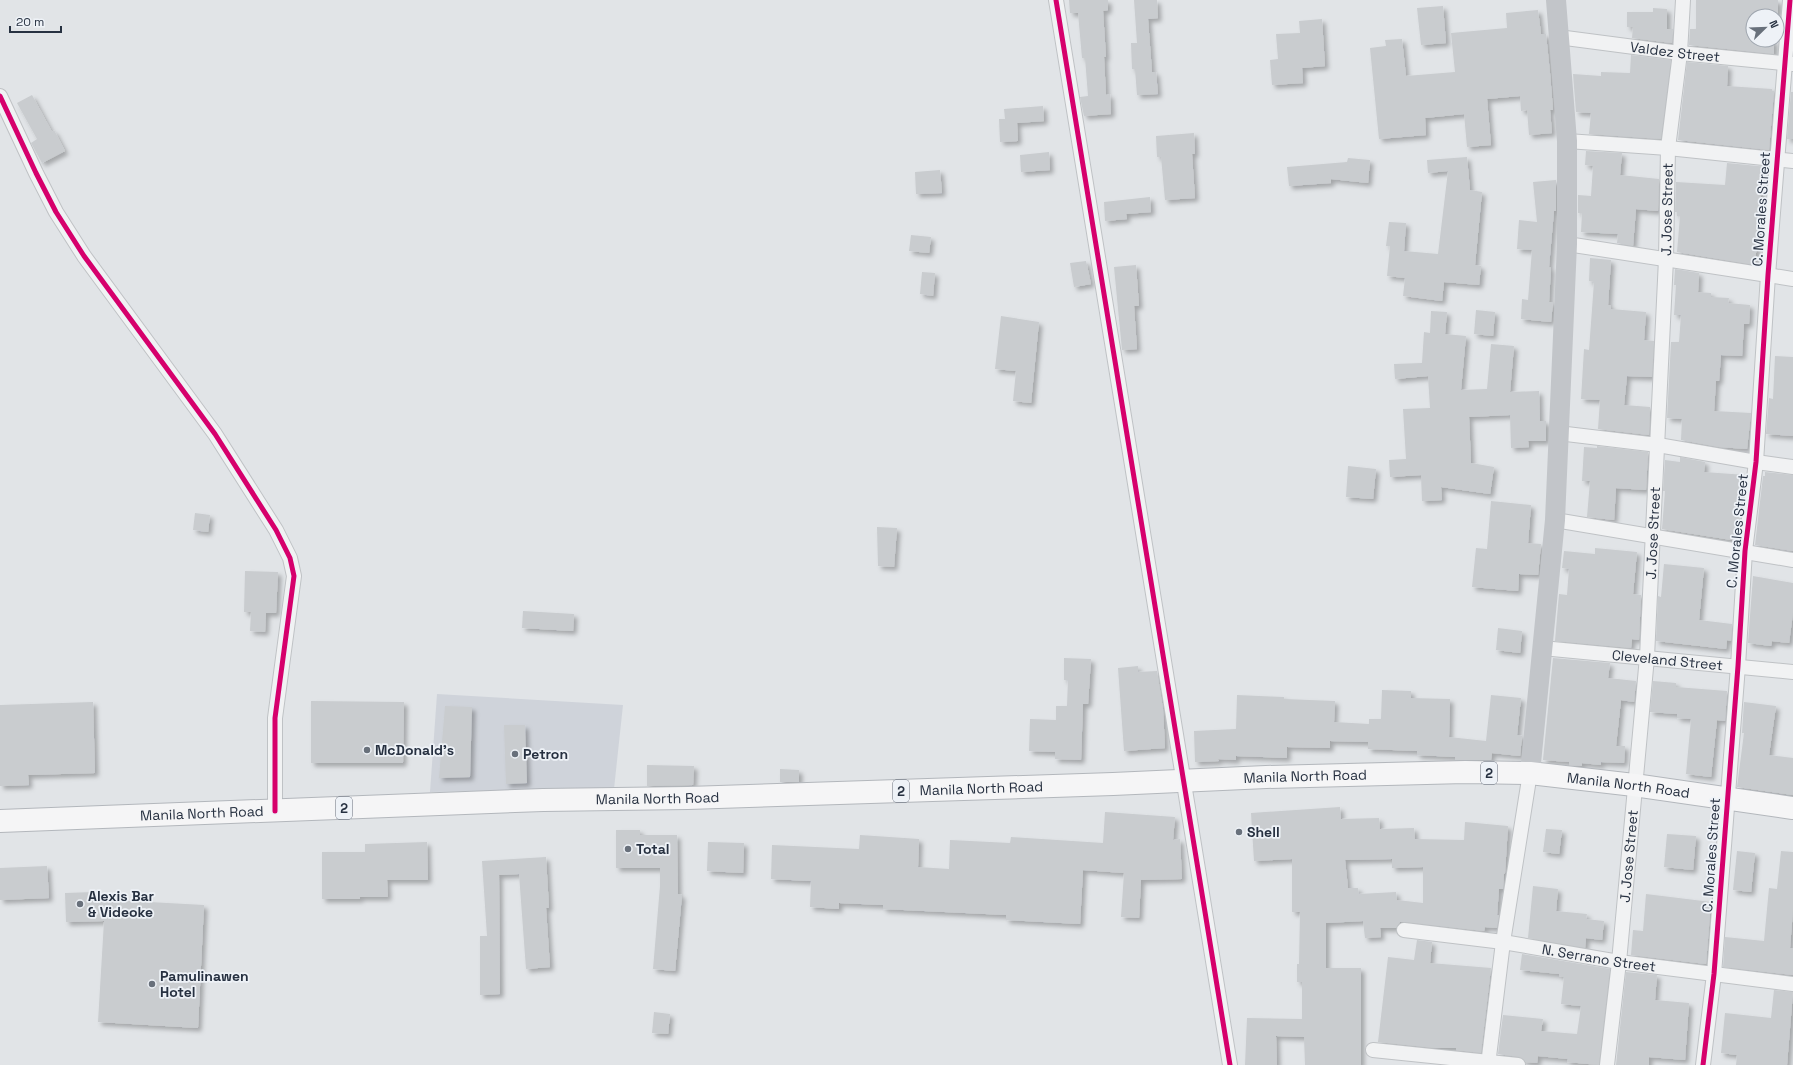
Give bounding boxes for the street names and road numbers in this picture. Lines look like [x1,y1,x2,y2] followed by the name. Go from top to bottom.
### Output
[1629,38,1721,66] street label: Valdez Street
[1748,151,1774,267] street label: C. Morales Street
[1657,163,1677,256] street label: J. Jose Street
[1722,473,1752,589] street label: C. Morales Street
[1642,486,1664,580] street label: J. Jose Street
[1611,646,1724,674] street label: Cleveland Street
[1481,762,1497,784] road number: 2
[1243,765,1367,787] street label: Manila North Road
[1566,768,1691,802] street label: Manila North Road
[919,777,1043,799] street label: Manila North Road
[893,780,909,802] road number: 2
[596,788,720,808] street label: Manila North Road
[336,797,352,819] road number: 2
[1698,797,1724,913] street label: C. Morales Street
[140,802,264,825] street label: Manila North Road
[1616,809,1642,903] street label: J. Jose Street
[1541,940,1657,976] street label: N. Serrano Street

